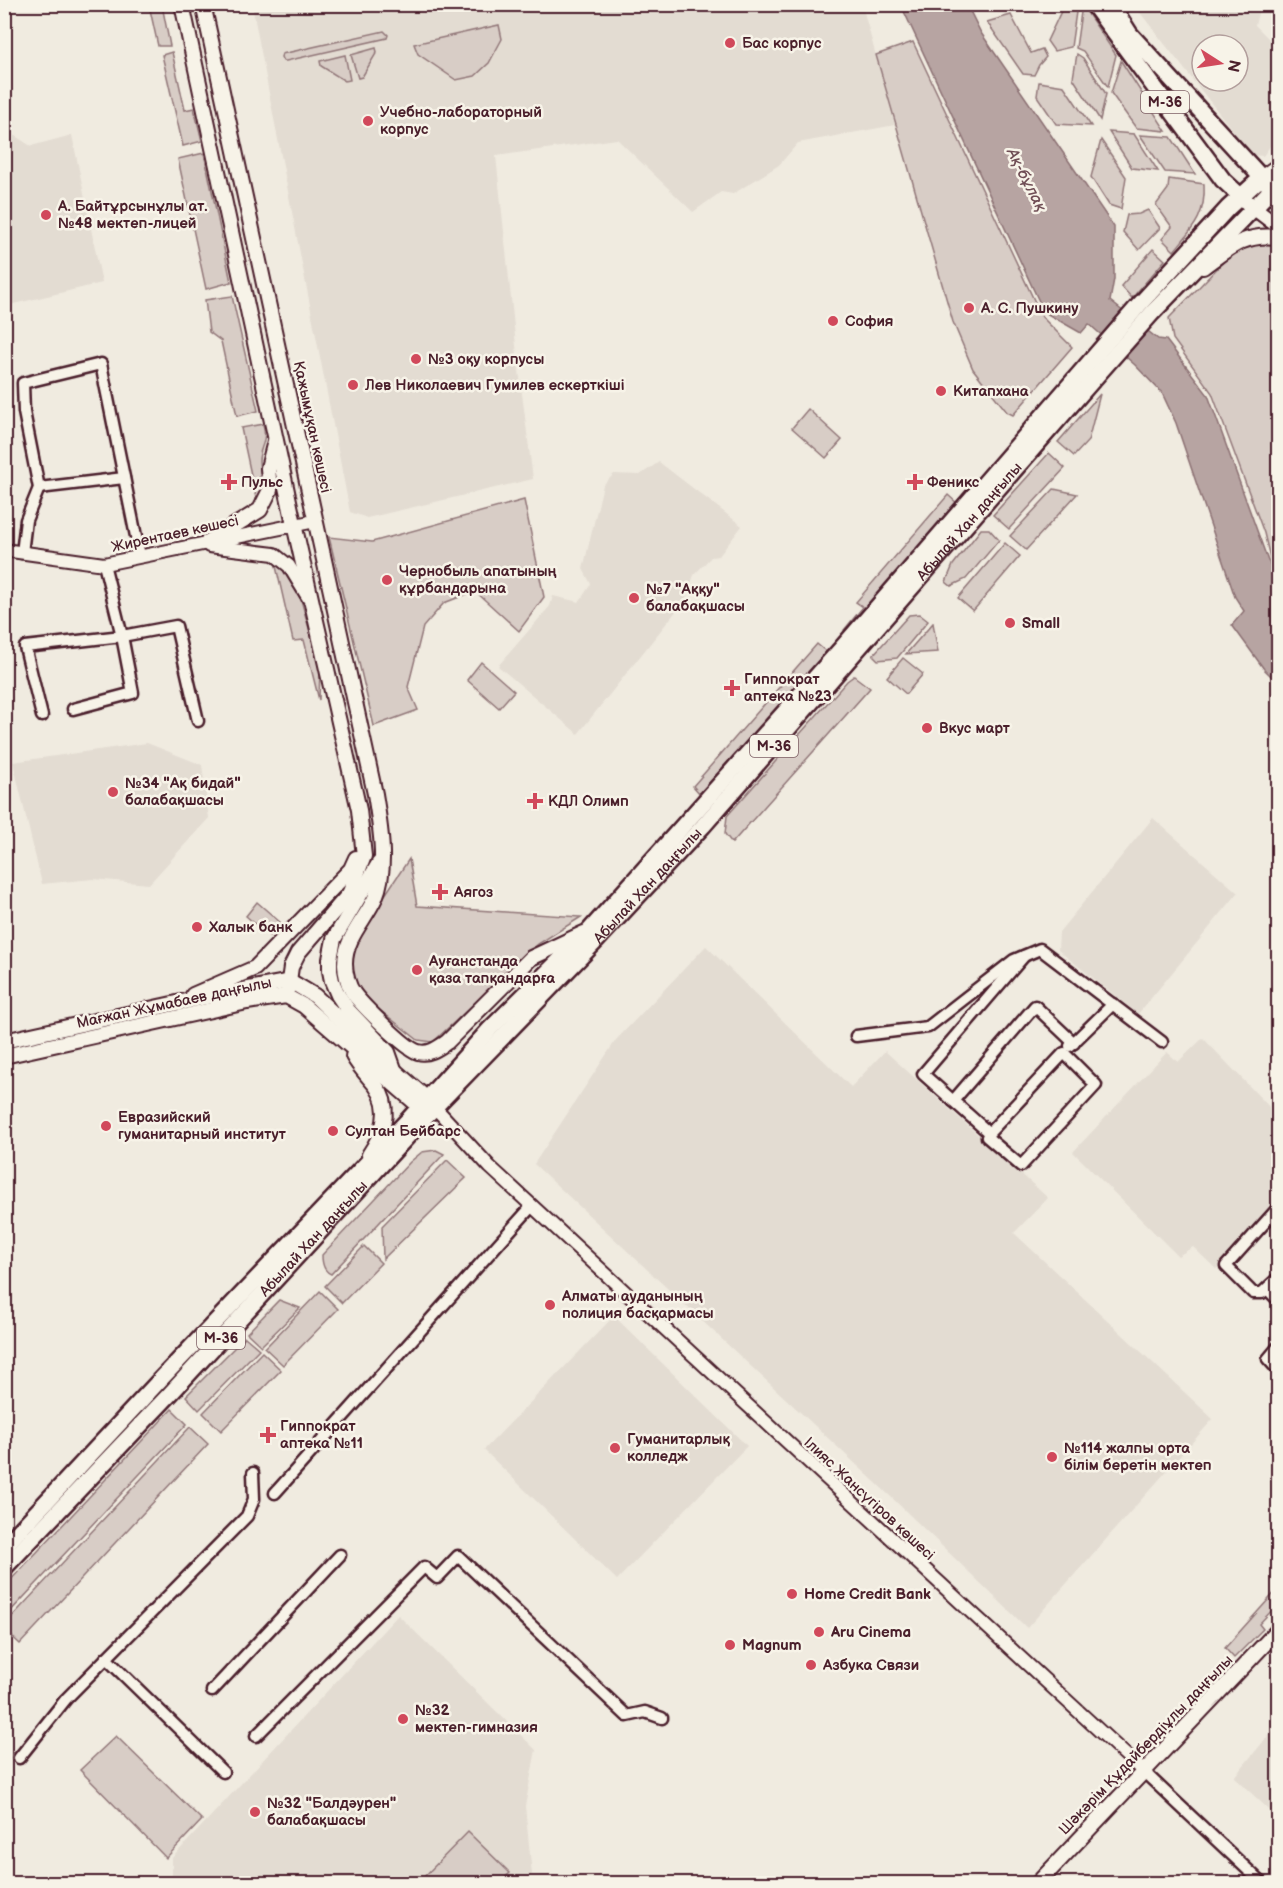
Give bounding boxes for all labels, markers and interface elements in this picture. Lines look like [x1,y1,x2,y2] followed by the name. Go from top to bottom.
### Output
[1190,33,1250,93] north arrow
[742,34,822,53] place label: Бас корпус
[723,36,737,50] marker: Бас корпус
[1223,58,1244,74] text: N
[1141,91,1189,113] road number: M-36
[380,103,542,139] place label: Учебно-лабораторный корпус
[361,114,375,128] marker: Учебно-лабораторный корпус
[1002,144,1051,216] water label: Ақ-бұлақ
[57,197,208,233] place label: А. Байтұрсынұлы ат. №48 мектеп-лицей
[39,208,53,222] marker: А. Байтұрсынұлы ат. №48 мектеп-лицей
[980,299,1079,318] place label: А. С. Пушкину
[962,301,976,315] marker: А. С. Пушкину
[845,312,894,331] place label: София
[826,314,840,328] marker: София
[428,350,544,369] place label: №3 оқу корпусы
[409,352,423,366] marker: №3 оқу корпусы
[289,359,335,495] street label: Қажымұқан көшесі
[364,376,625,395] place label: Лев Николаевич Гумилев ескерткіші
[346,378,360,392] marker: Лев Николаевич Гумилев ескерткіші
[953,382,1029,401] place label: Китапхана
[934,384,948,398] marker: Китапхана
[912,458,1026,585] street label: Абылай Хан даңғылы
[241,473,284,492] place label: Пульс
[927,473,980,492] place label: Феникс
[222,475,236,489] marker: Пульс
[908,475,922,489] marker: Феникс
[110,511,240,557] street label: Жирентаев көшесі
[399,562,557,598] place label: Чернобыль апатының құрбандарына
[380,573,394,587] marker: Чернобыль апатының құрбандарына
[646,580,745,616] place label: №7 "Аққу" балабақшасы
[627,591,641,605] marker: №7 "Аққу" балабақшасы
[1022,614,1060,633] place label: Small
[1003,616,1017,630] marker: Small
[744,670,832,706] place label: Гиппократ аптека №23
[725,681,739,695] marker: Гиппократ аптека №23
[939,719,1011,738] place label: Вкус март
[920,721,934,735] marker: Вкус март
[750,735,798,757] road number: M-36
[125,774,241,810] place label: №34 "Ақ бидай" балабақшасы
[106,785,120,799] marker: №34 "Ақ бидай" балабақшасы
[526,792,544,810] marker: КДЛ Олимп
[548,792,629,811] place label: КДЛ Олимп
[589,824,706,948] street label: Абылай Хан даңғылы
[431,883,449,901] marker: Аягоз
[453,883,493,902] place label: Аягоз
[208,918,294,937] place label: Халык банк
[190,920,204,934] marker: Халык банк
[428,952,555,988] place label: Ауғанстанда қаза тапқандарға
[410,963,424,977] marker: Ауғанстанда қаза тапқандарға
[75,973,273,1033] street label: Мағжан Жұмабаев даңғылы
[118,1108,287,1144] place label: Евразийский гуманитарный институт
[99,1119,113,1133] marker: Евразийский гуманитарный институт
[345,1122,461,1141] place label: Султан Бейбарс
[326,1124,340,1138] marker: Султан Бейбарс
[255,1177,371,1301] street label: Абылай Хан даңғылы
[561,1287,714,1323] place label: Алматы ауданының полиция басқармасы
[543,1298,557,1312] marker: Алматы ауданының полиция басқармасы
[197,1327,245,1349] road number: M-36
[280,1417,363,1453] place label: Гиппократ аптека №11
[261,1428,275,1442] marker: Гиппократ аптека №11
[627,1430,730,1466] place label: Гуманитарлық колледж
[799,1433,939,1565] street label: Ілияс Жансүгіров көшесі
[1064,1439,1212,1475] place label: №114 жалпы орта білім беретін мектеп
[608,1441,622,1455] marker: Гуманитарлық колледж
[1045,1450,1059,1464] marker: №114 жалпы орта білім беретін мектеп
[804,1585,931,1604] place label: Home Credit Bank
[785,1587,799,1601] marker: Home Credit Bank
[830,1623,911,1642] place label: Aru Cinema
[812,1625,826,1639] marker: Aru Cinema
[742,1636,802,1655] place label: Magnum
[723,1638,737,1652] marker: Magnum
[1055,1651,1237,1839] street label: Шәкәрім Құдайбердіұлы даңғылы
[822,1656,919,1675] place label: Азбука Связи
[804,1658,818,1672] marker: Азбука Связи
[415,1701,538,1737] place label: №32 мектеп-гимназия
[396,1712,410,1726] marker: №32 мектеп-гимназия
[267,1794,396,1830] place label: №32 "Балдәурен" балабақшасы
[248,1805,262,1819] marker: №32 "Балдәурен" балабақшасы

